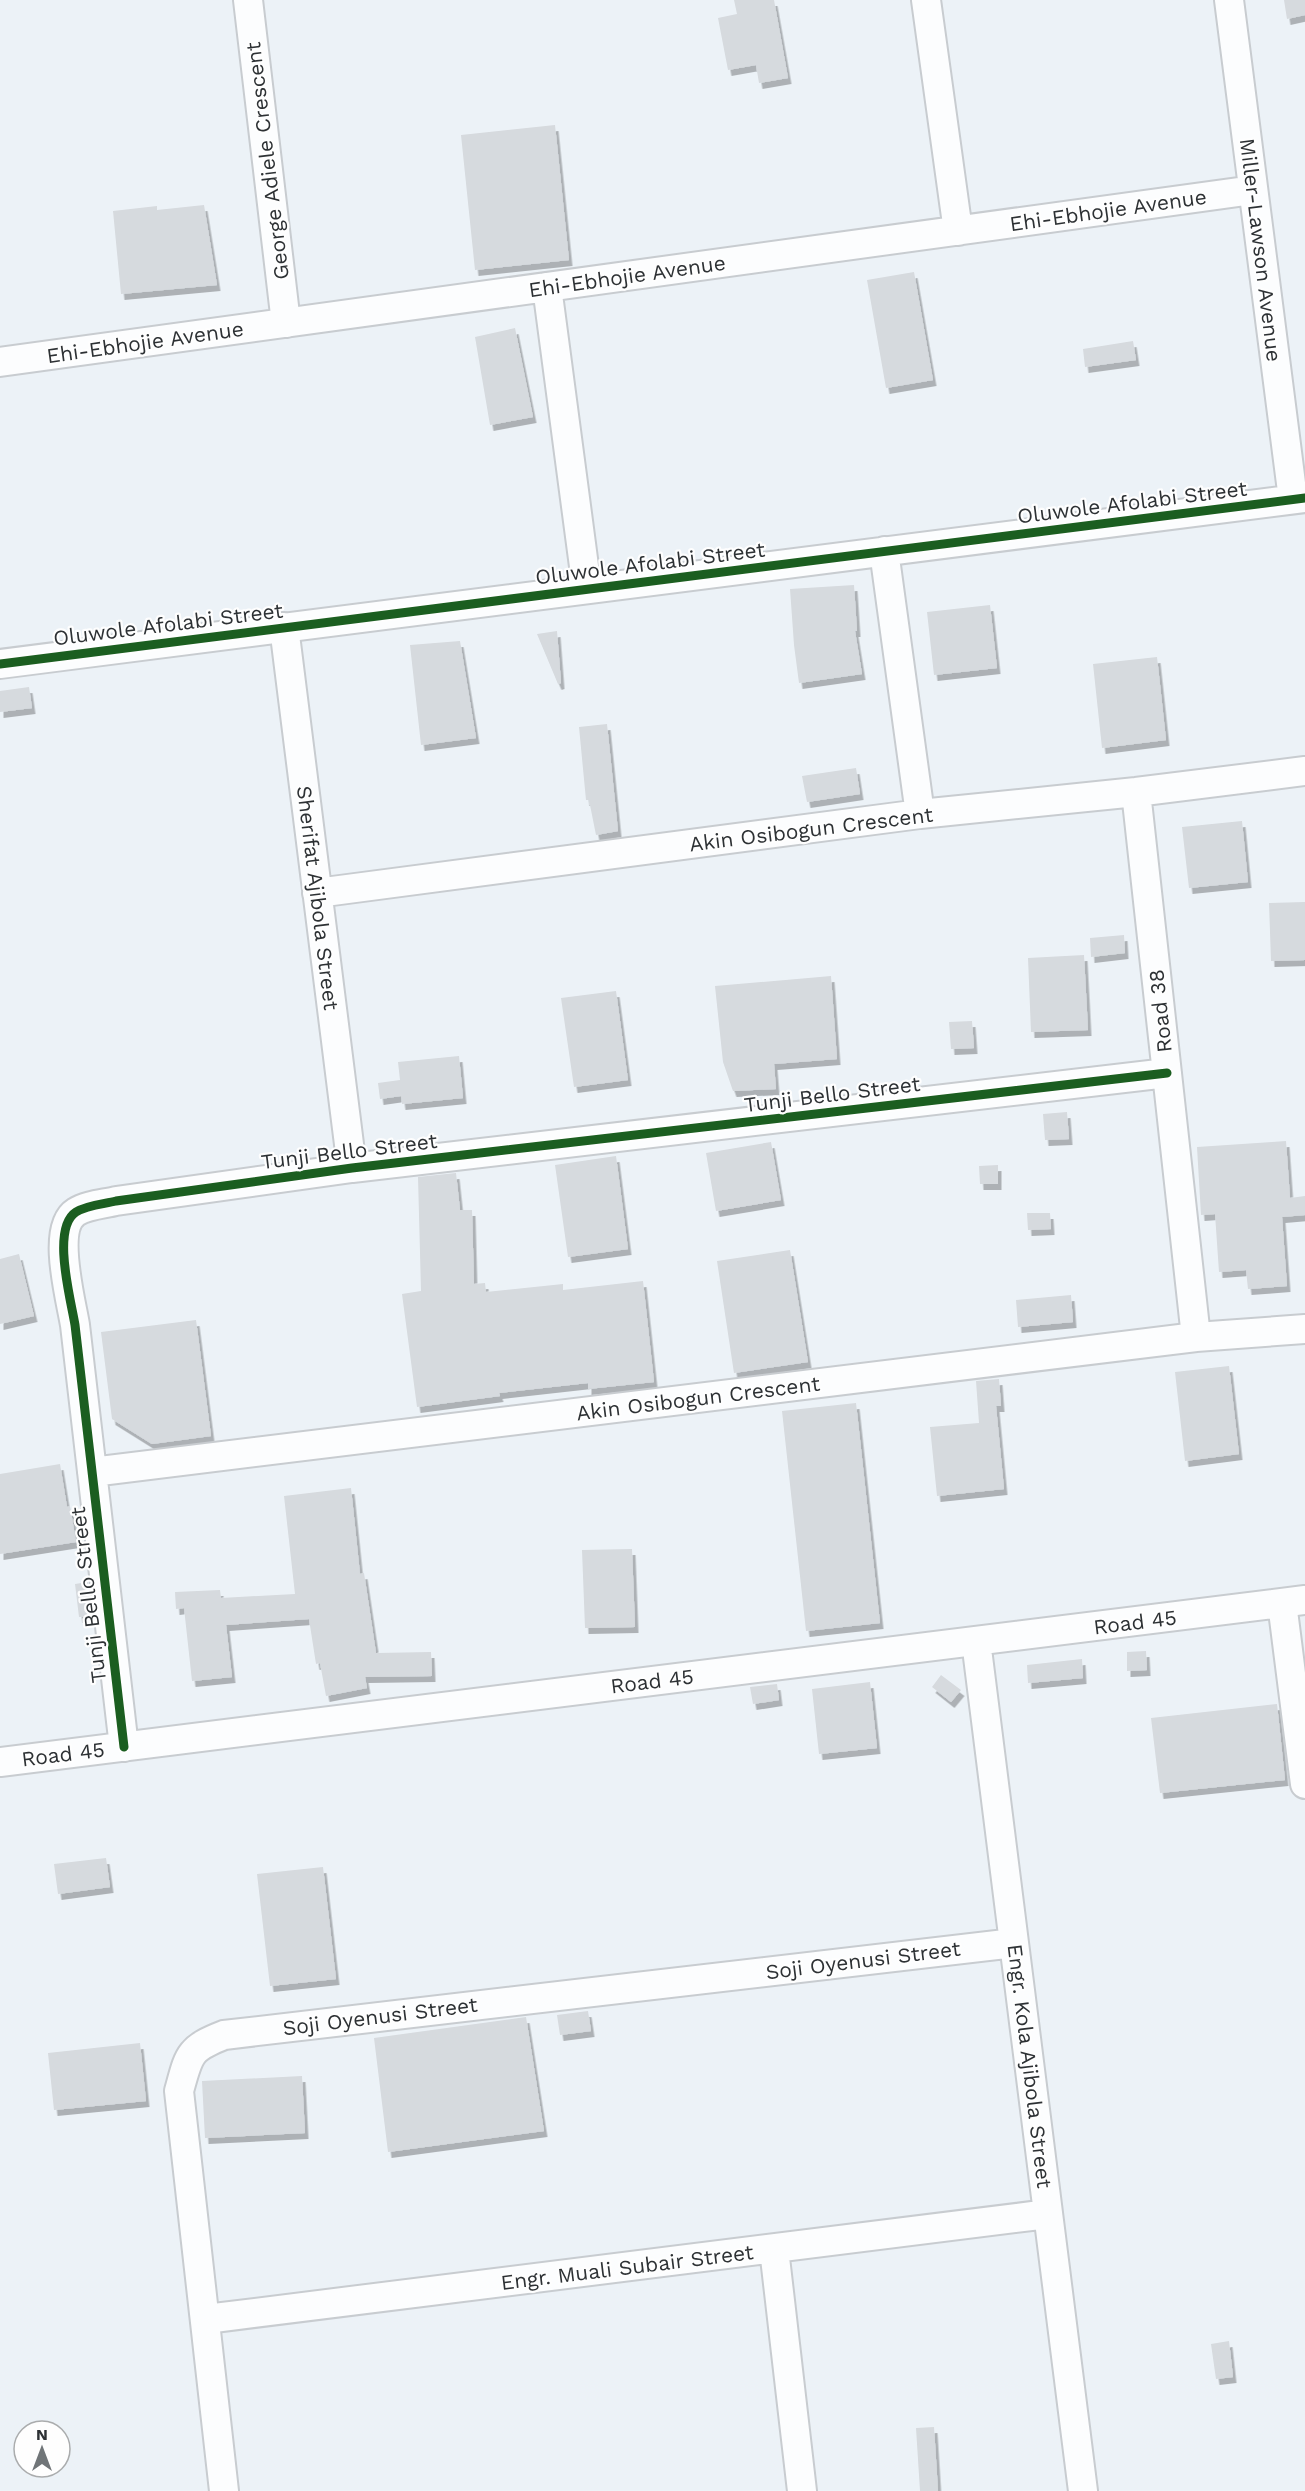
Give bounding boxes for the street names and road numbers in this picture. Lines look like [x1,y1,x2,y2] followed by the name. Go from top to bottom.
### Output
[240,41,294,281] street label: George Adiele Crescent
[1235,137,1287,363] street label: Miller-Lawson Avenue
[1008,184,1208,236] street label: Ehi-Ebhojie Avenue
[527,250,727,302] street label: Ehi-Ebhojie Avenue
[45,316,245,368] street label: Ehi-Ebhojie Avenue
[1016,475,1248,528] street label: Oluwole Afolabi Street
[534,536,766,589] street label: Oluwole Afolabi Street
[52,597,284,650] street label: Oluwole Afolabi Street
[292,784,344,1012] street label: Sherifat Ajibola Street
[688,802,934,856] street label: Akin Osibogun Crescent
[1143,968,1177,1054] street label: Road 38
[743,1071,922,1117] street label: Tunji Bello Street
[260,1128,439,1174] street label: Tunji Bello Street
[575,1371,821,1425] street label: Akin Osibogun Crescent
[65,1505,111,1684] street label: Tunji Bello Street
[1092,1605,1178,1639] street label: Road 45
[609,1664,695,1698] street label: Road 45
[20,1737,106,1771] street label: Road 45
[764,1936,962,1984] street label: Soji Oyenusi Street
[1003,1942,1057,2190] street label: Engr. Kola Ajibola Street
[281,1992,479,2040] street label: Soji Oyenusi Street
[499,2239,755,2295] street label: Engr. Muali Subair Street

